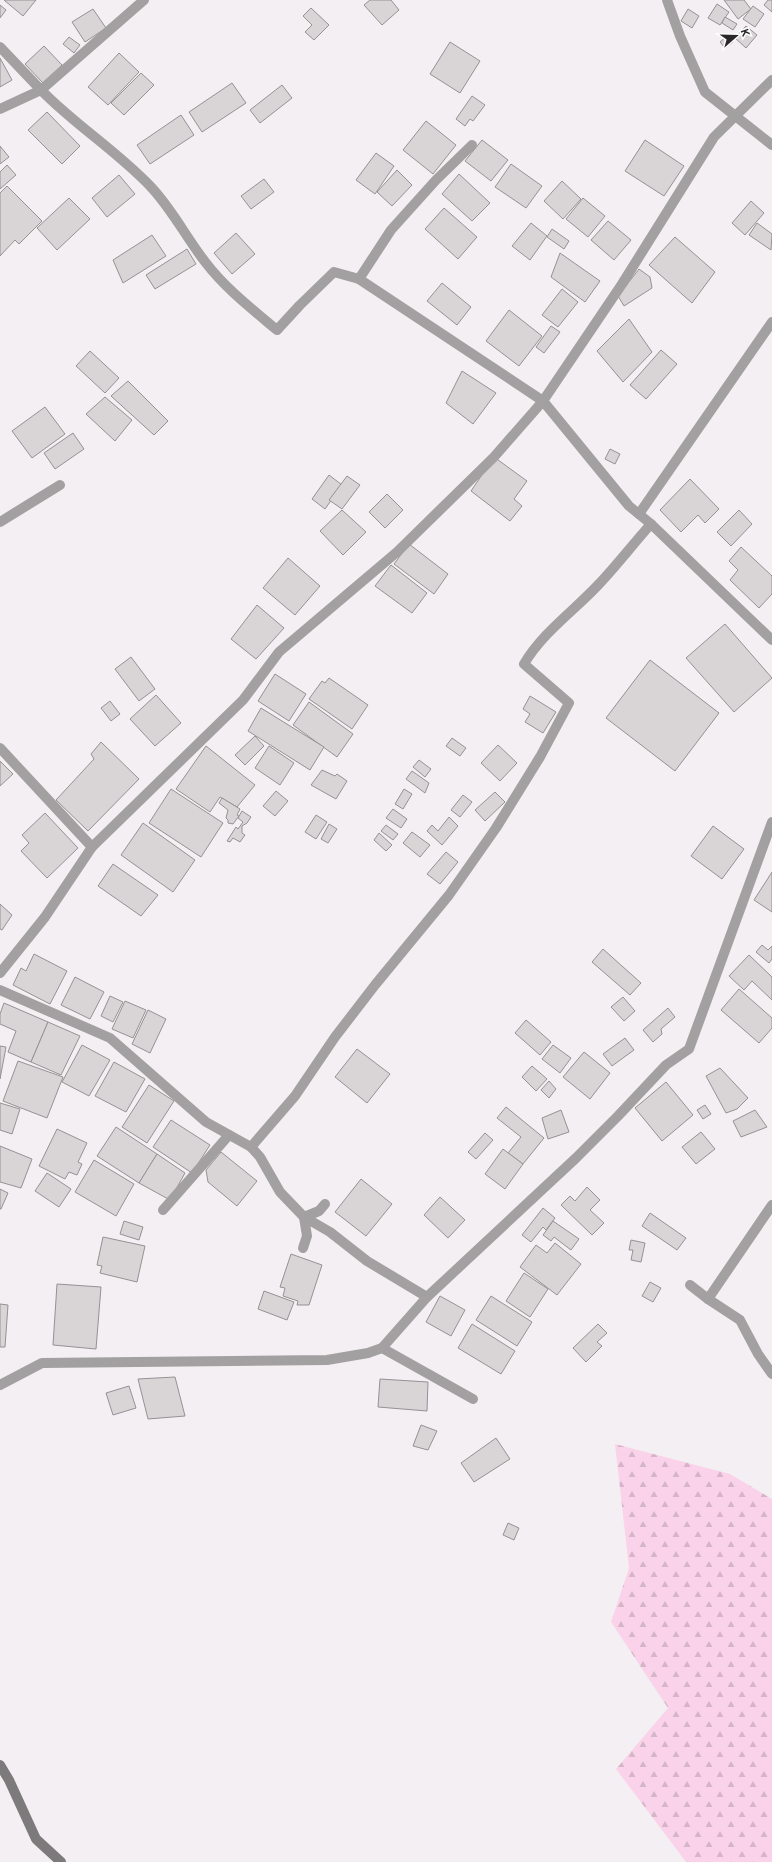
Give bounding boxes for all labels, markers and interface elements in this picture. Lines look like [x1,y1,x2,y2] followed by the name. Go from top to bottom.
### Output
[716,16,756,56] north arrow
[738,27,753,39] text: K

